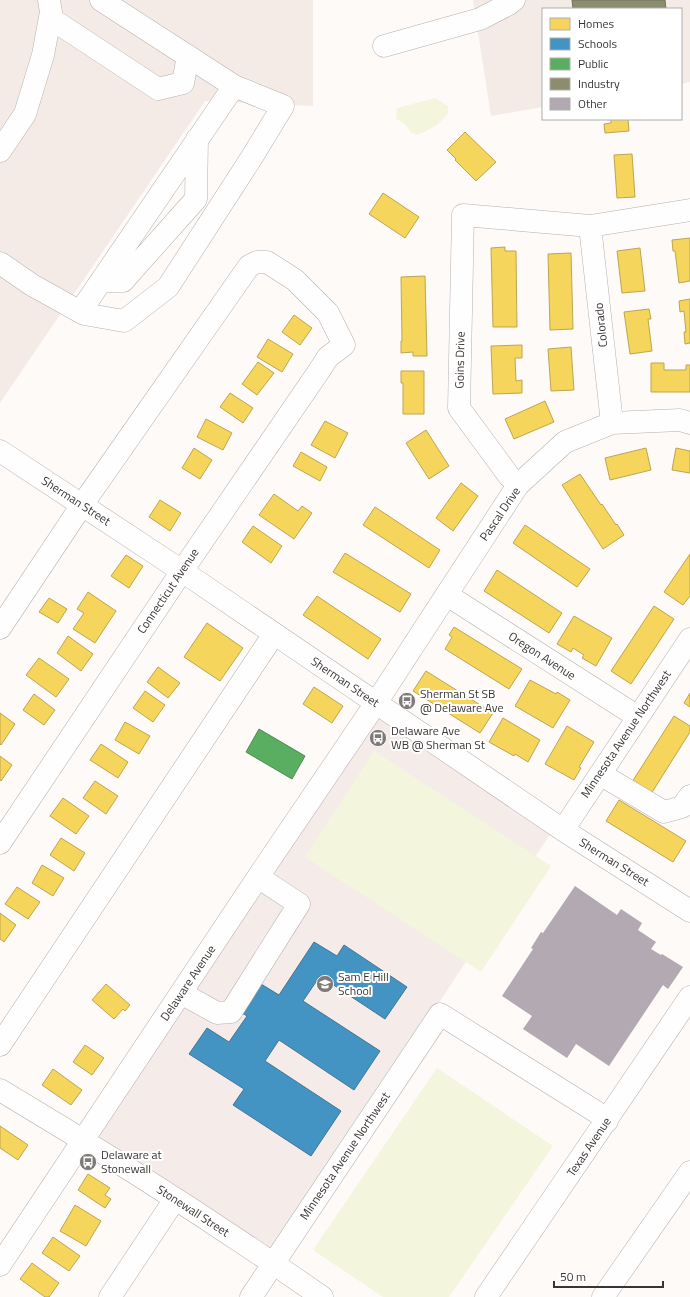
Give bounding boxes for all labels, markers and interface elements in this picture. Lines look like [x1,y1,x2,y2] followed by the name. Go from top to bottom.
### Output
[542,8,682,120] legend
[578,14,614,33] text: Homes
[578,34,618,53] text: Schools
[578,54,608,73] text: Public
[578,74,620,93] text: Industry
[578,94,607,113] text: Other
[589,302,612,348] street label: Colorado
[450,331,469,389] street label: Goins Drive
[38,471,115,531] street label: Sherman Street
[474,483,525,545] street label: Pascal Drive
[132,544,203,637] street label: Connecticut Avenue
[505,627,580,685] street label: Oregon Avenue
[307,652,384,712] street label: Sherman Street
[576,665,676,801] street label: Minnesota Avenue Northwest
[420,684,503,717] place label: Sherman St SB @ Delaware Ave
[397,691,417,711] bus stop icon: Sherman St SB @ Delaware Ave
[391,721,486,754] place label: Delaware Ave WB @ Sherman St
[368,728,388,748] bus stop icon: Delaware Ave WB @ Sherman St
[576,833,654,891] street label: Sherman Street
[155,941,220,1024] street label: Delaware Avenue
[338,967,389,1000] place label: Sam E Hill School
[315,974,335,994] school or university icon: Sam E Hill School
[295,1087,395,1223] street label: Minnesota Avenue Northwest
[562,1113,616,1180] street label: Texas Avenue
[101,1145,162,1178] place label: Delaware at Stonewall
[78,1152,98,1172] bus stop icon: Delaware at Stonewall
[153,1180,234,1242] street label: Stonewall Street
[554,1263,663,1289] scale bar
[560,1267,586,1286] text: 50 m

